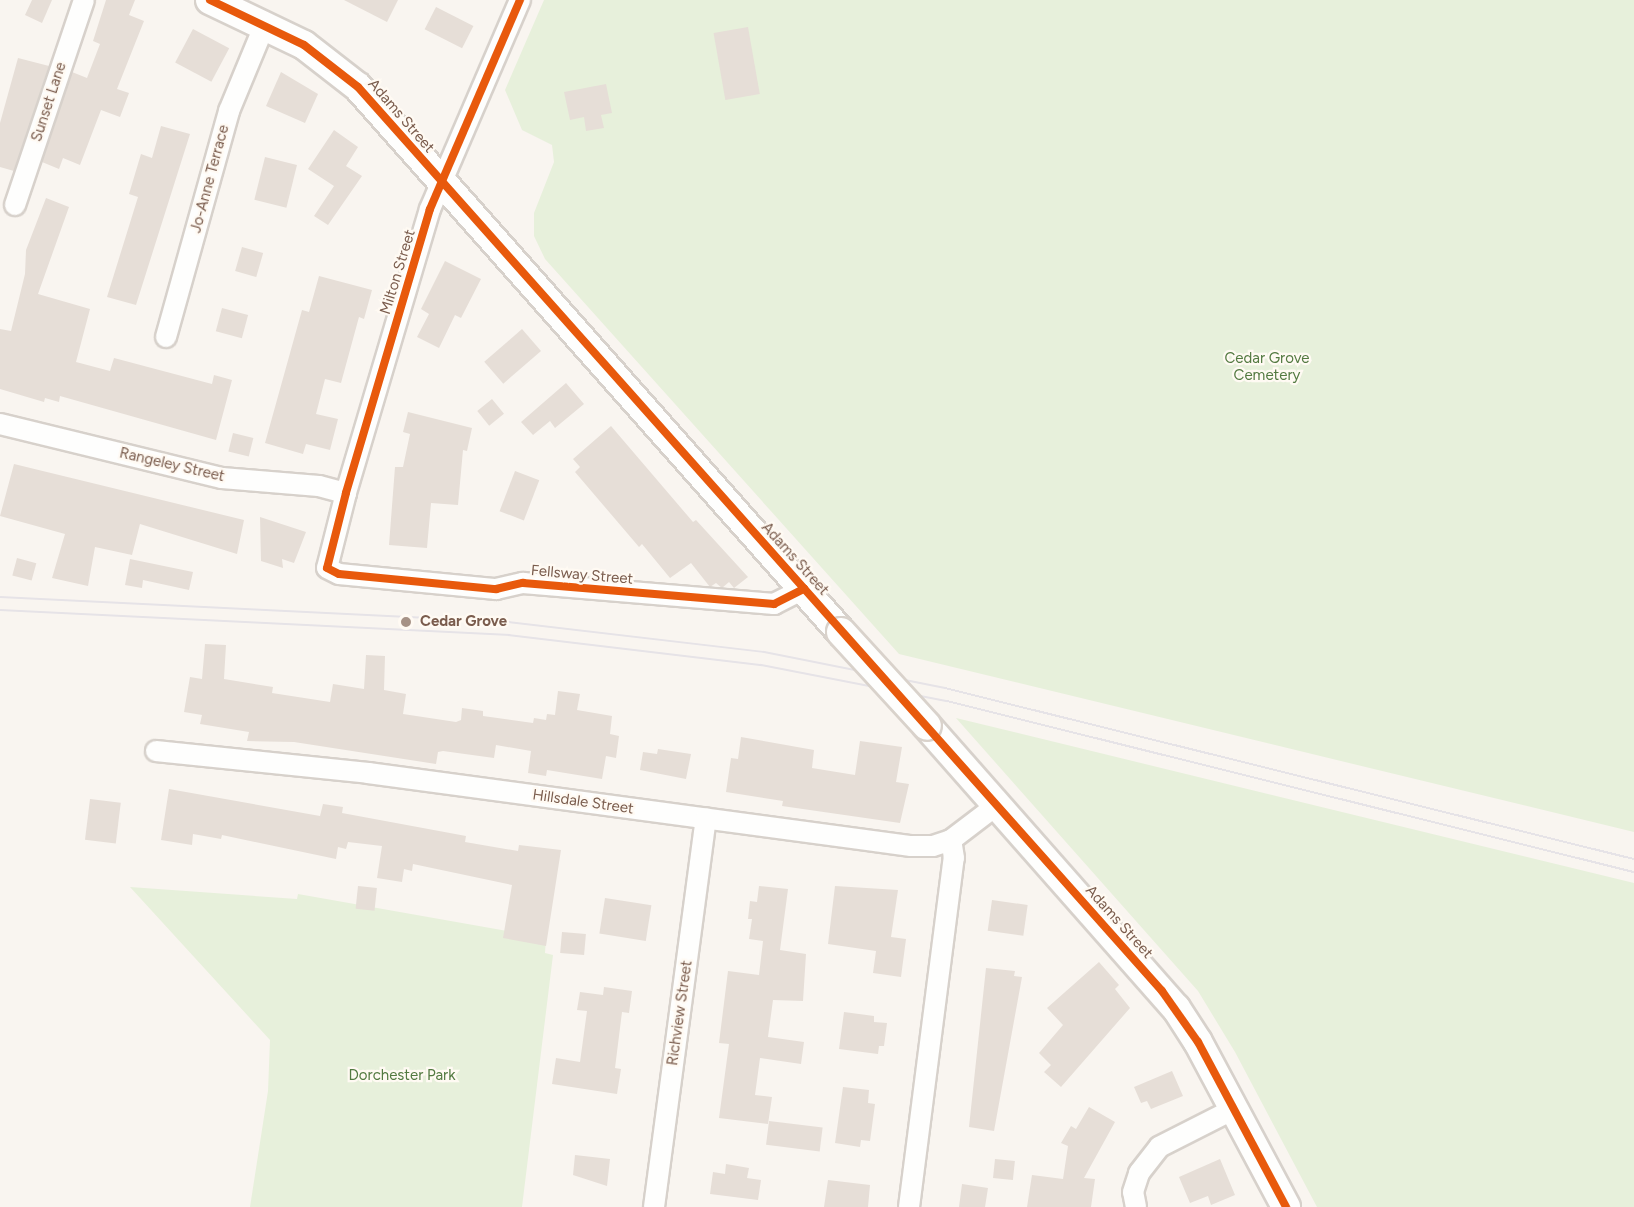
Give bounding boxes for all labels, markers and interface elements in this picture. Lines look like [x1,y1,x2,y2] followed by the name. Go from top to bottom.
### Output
[28,60,70,144] street label: Sunset Lane
[364,75,438,157] street label: Adams Street
[187,123,233,235] street label: Jo-Anne Terrace
[377,227,419,317] street label: Milton Street
[1224,349,1310,384] park label: Cedar Grove Cemetery
[118,444,226,486] street label: Rangeley Street
[758,519,832,599] street label: Adams Street
[530,562,634,588] street label: Fellsway Street
[397,613,415,631] marker: Cedar Grove
[420,613,507,631] place label: Cedar Grove
[531,786,635,818] street label: Hillsdale Street
[1082,882,1156,962] street label: Adams Street
[664,959,696,1067] street label: Richview Street
[349,1067,455,1085] park label: Dorchester Park

